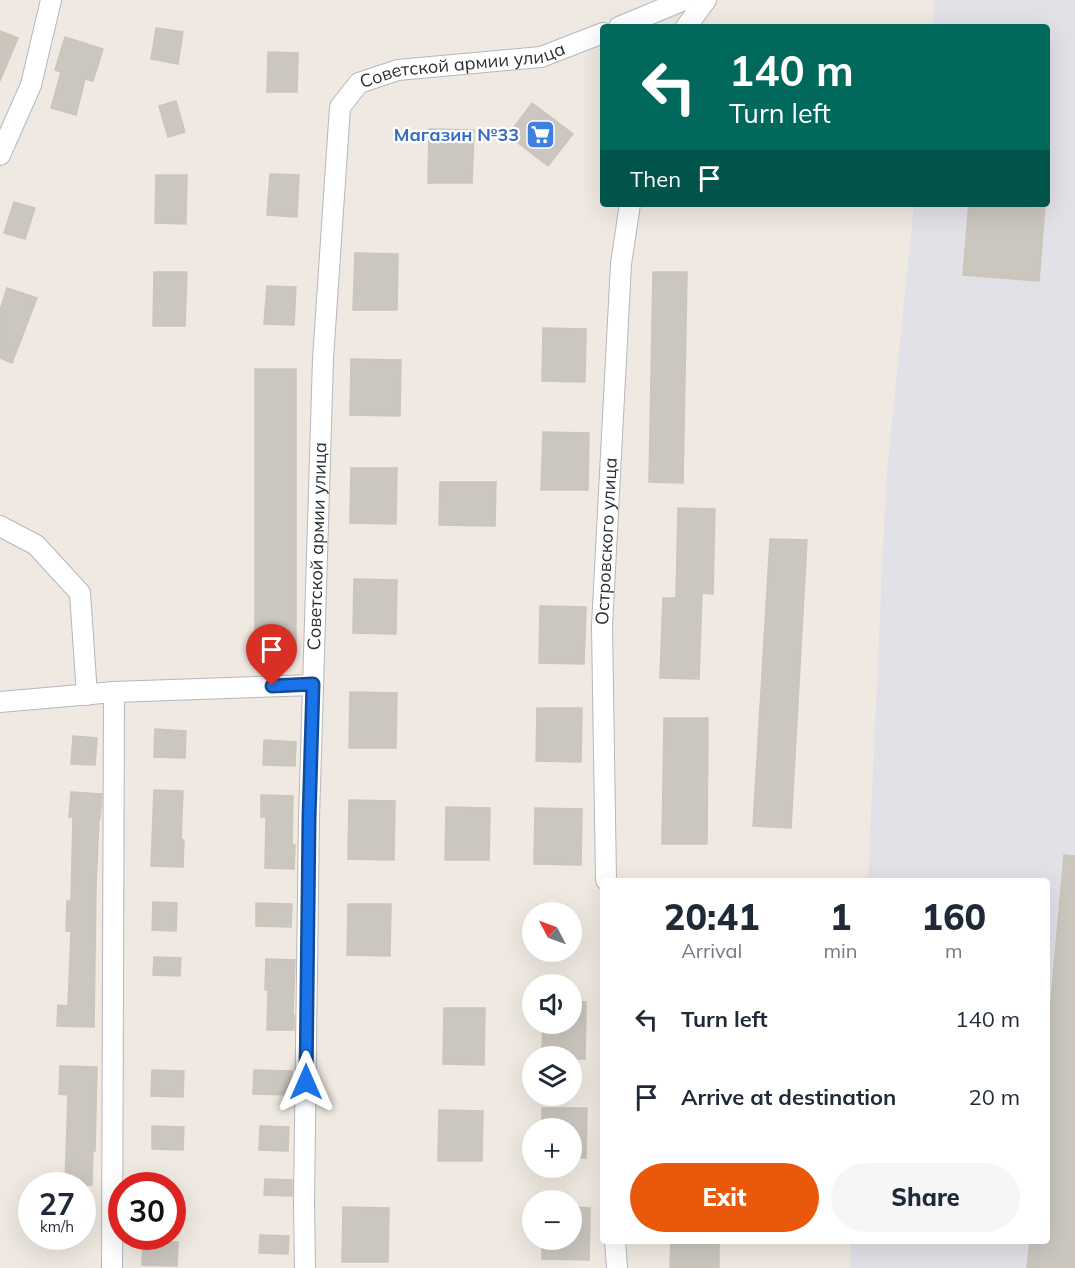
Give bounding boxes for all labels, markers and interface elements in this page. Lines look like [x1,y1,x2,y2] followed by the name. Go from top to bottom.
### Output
[357,37,568,93] street label: Советской армии улица
[729,44,854,97] text: 140 m
[630,48,708,126] icon: left
[729,96,831,130] text: Turn left
[524,119,556,151] supermarket icon: Магазин №33
[394,123,519,146] place label: Магазин №33
[693,162,726,195] icon: arrive
[630,165,681,193] text: Then
[302,442,331,651] street label: Советской армии улица
[590,457,622,625] street label: Островского улица
[246,624,297,686] pin
[255,633,288,666] icon: arrive
[664,894,760,939] text: 20:41
[830,894,851,939] text: 1
[921,894,986,939] text: 160
[522,902,582,962] north arrow
[522,902,582,1250] map controls
[681,938,742,963] text: Arrival
[823,938,858,963] text: min
[945,938,963,963] text: m
[522,974,582,1034] button: sound
[630,1003,663,1036] icon: left
[681,1005,768,1033] text: Turn left
[955,1005,1020,1033] text: 140 m
[522,1046,582,1106] button: layers
[274,1050,338,1114] position arrow
[630,1081,663,1114] icon: arrive
[681,1083,896,1111] text: Arrive at destination
[969,1083,1020,1111] text: 20 m
[522,1118,582,1178] button: +
[630,1163,819,1232] button: Exit
[831,1163,1020,1232] button: Share
[108,1172,186,1250] speed limit sign: 30
[39,1185,75,1223] text: 27
[522,1190,582,1250] button: −
[40,1217,74,1236] text: km/h

